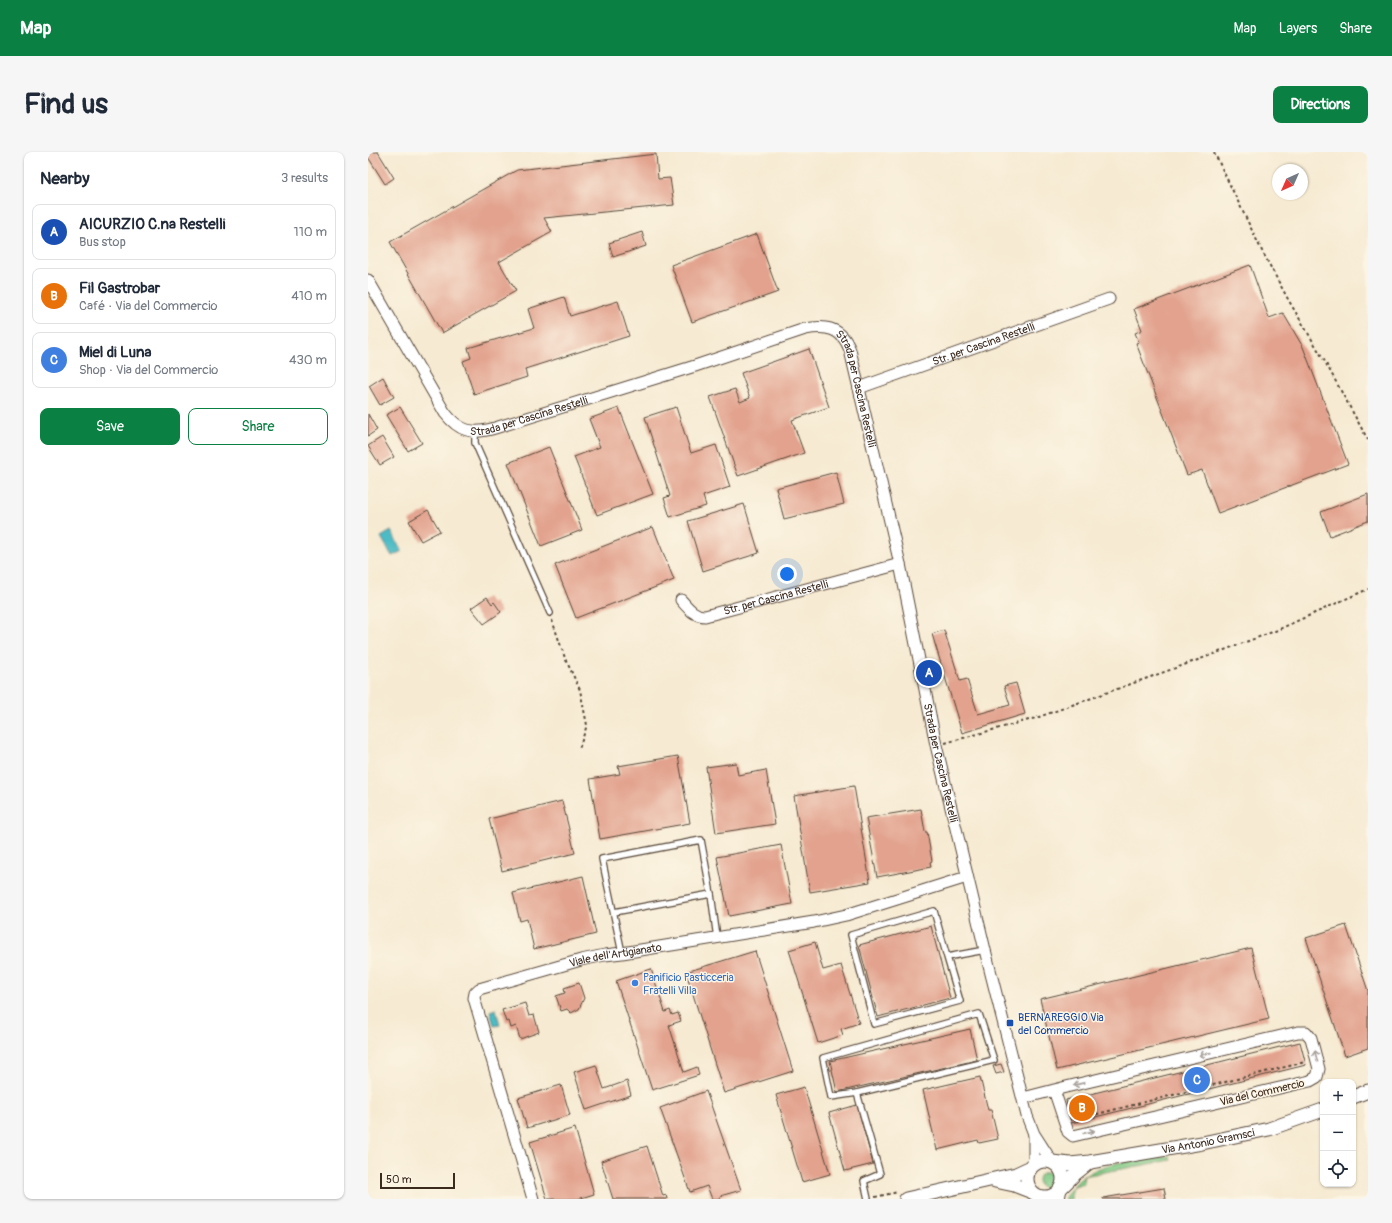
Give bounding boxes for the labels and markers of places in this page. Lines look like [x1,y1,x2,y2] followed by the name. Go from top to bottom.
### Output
[916,658,942,688] pin: A
[643,971,734,997] place label: Panificio Pasticceria Fratelli Villa
[630,978,640,988] marker: Panificio Pasticceria Fratelli Villa
[1018,1011,1104,1037] place label: BERNAREGGIO Via del Commercio
[1005,1018,1015,1028] marker: BERNAREGGIO Via del Commercio
[1184,1065,1210,1095] pin: C
[1069,1093,1095,1123] pin: B

